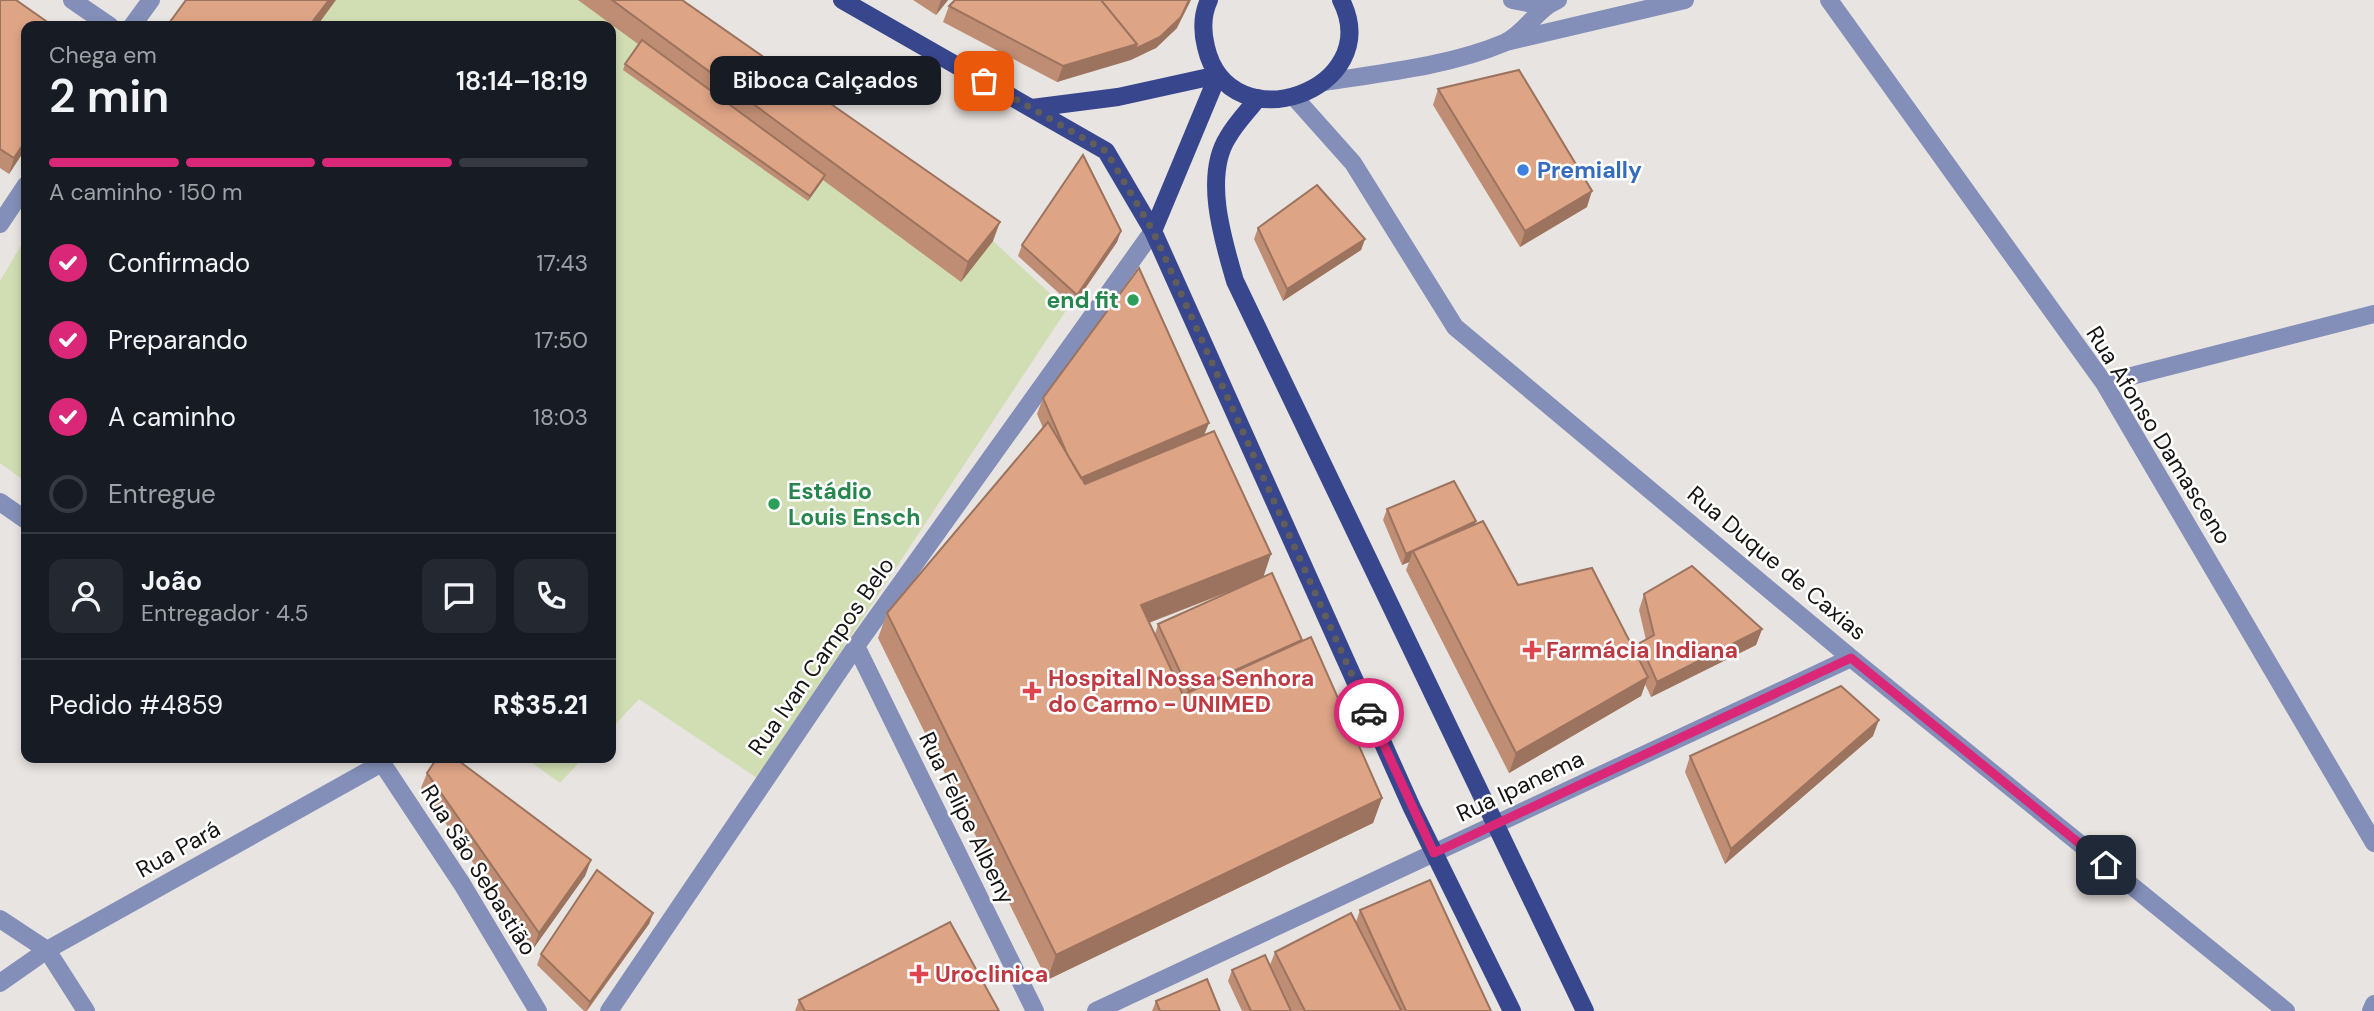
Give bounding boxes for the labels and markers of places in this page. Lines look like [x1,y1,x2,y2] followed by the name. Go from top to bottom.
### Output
[954,51,1014,111] pin
[711,56,942,106] callout: Biboca Calçados
[1537,155,1642,185] place label: Premially
[1515,162,1531,178] marker: Premially
[1047,285,1119,315] place label: end fit
[1125,292,1141,308] marker: end fit
[788,476,920,532] place label: Estádio Louis Ensch
[766,496,782,512] marker: Estádio Louis Ensch
[1546,635,1738,665] place label: Farmácia Indiana
[1524,642,1540,658] marker: Farmácia Indiana
[1048,663,1314,719] place label: Hospital Nossa Senhora do Carmo - UNIMED
[1022,681,1042,701] marker: Hospital Nossa Senhora do Carmo - UNIMED
[2076,835,2136,895] pin
[935,959,1048,989] place label: Uroclinica
[909,964,929,984] marker: Uroclinica

